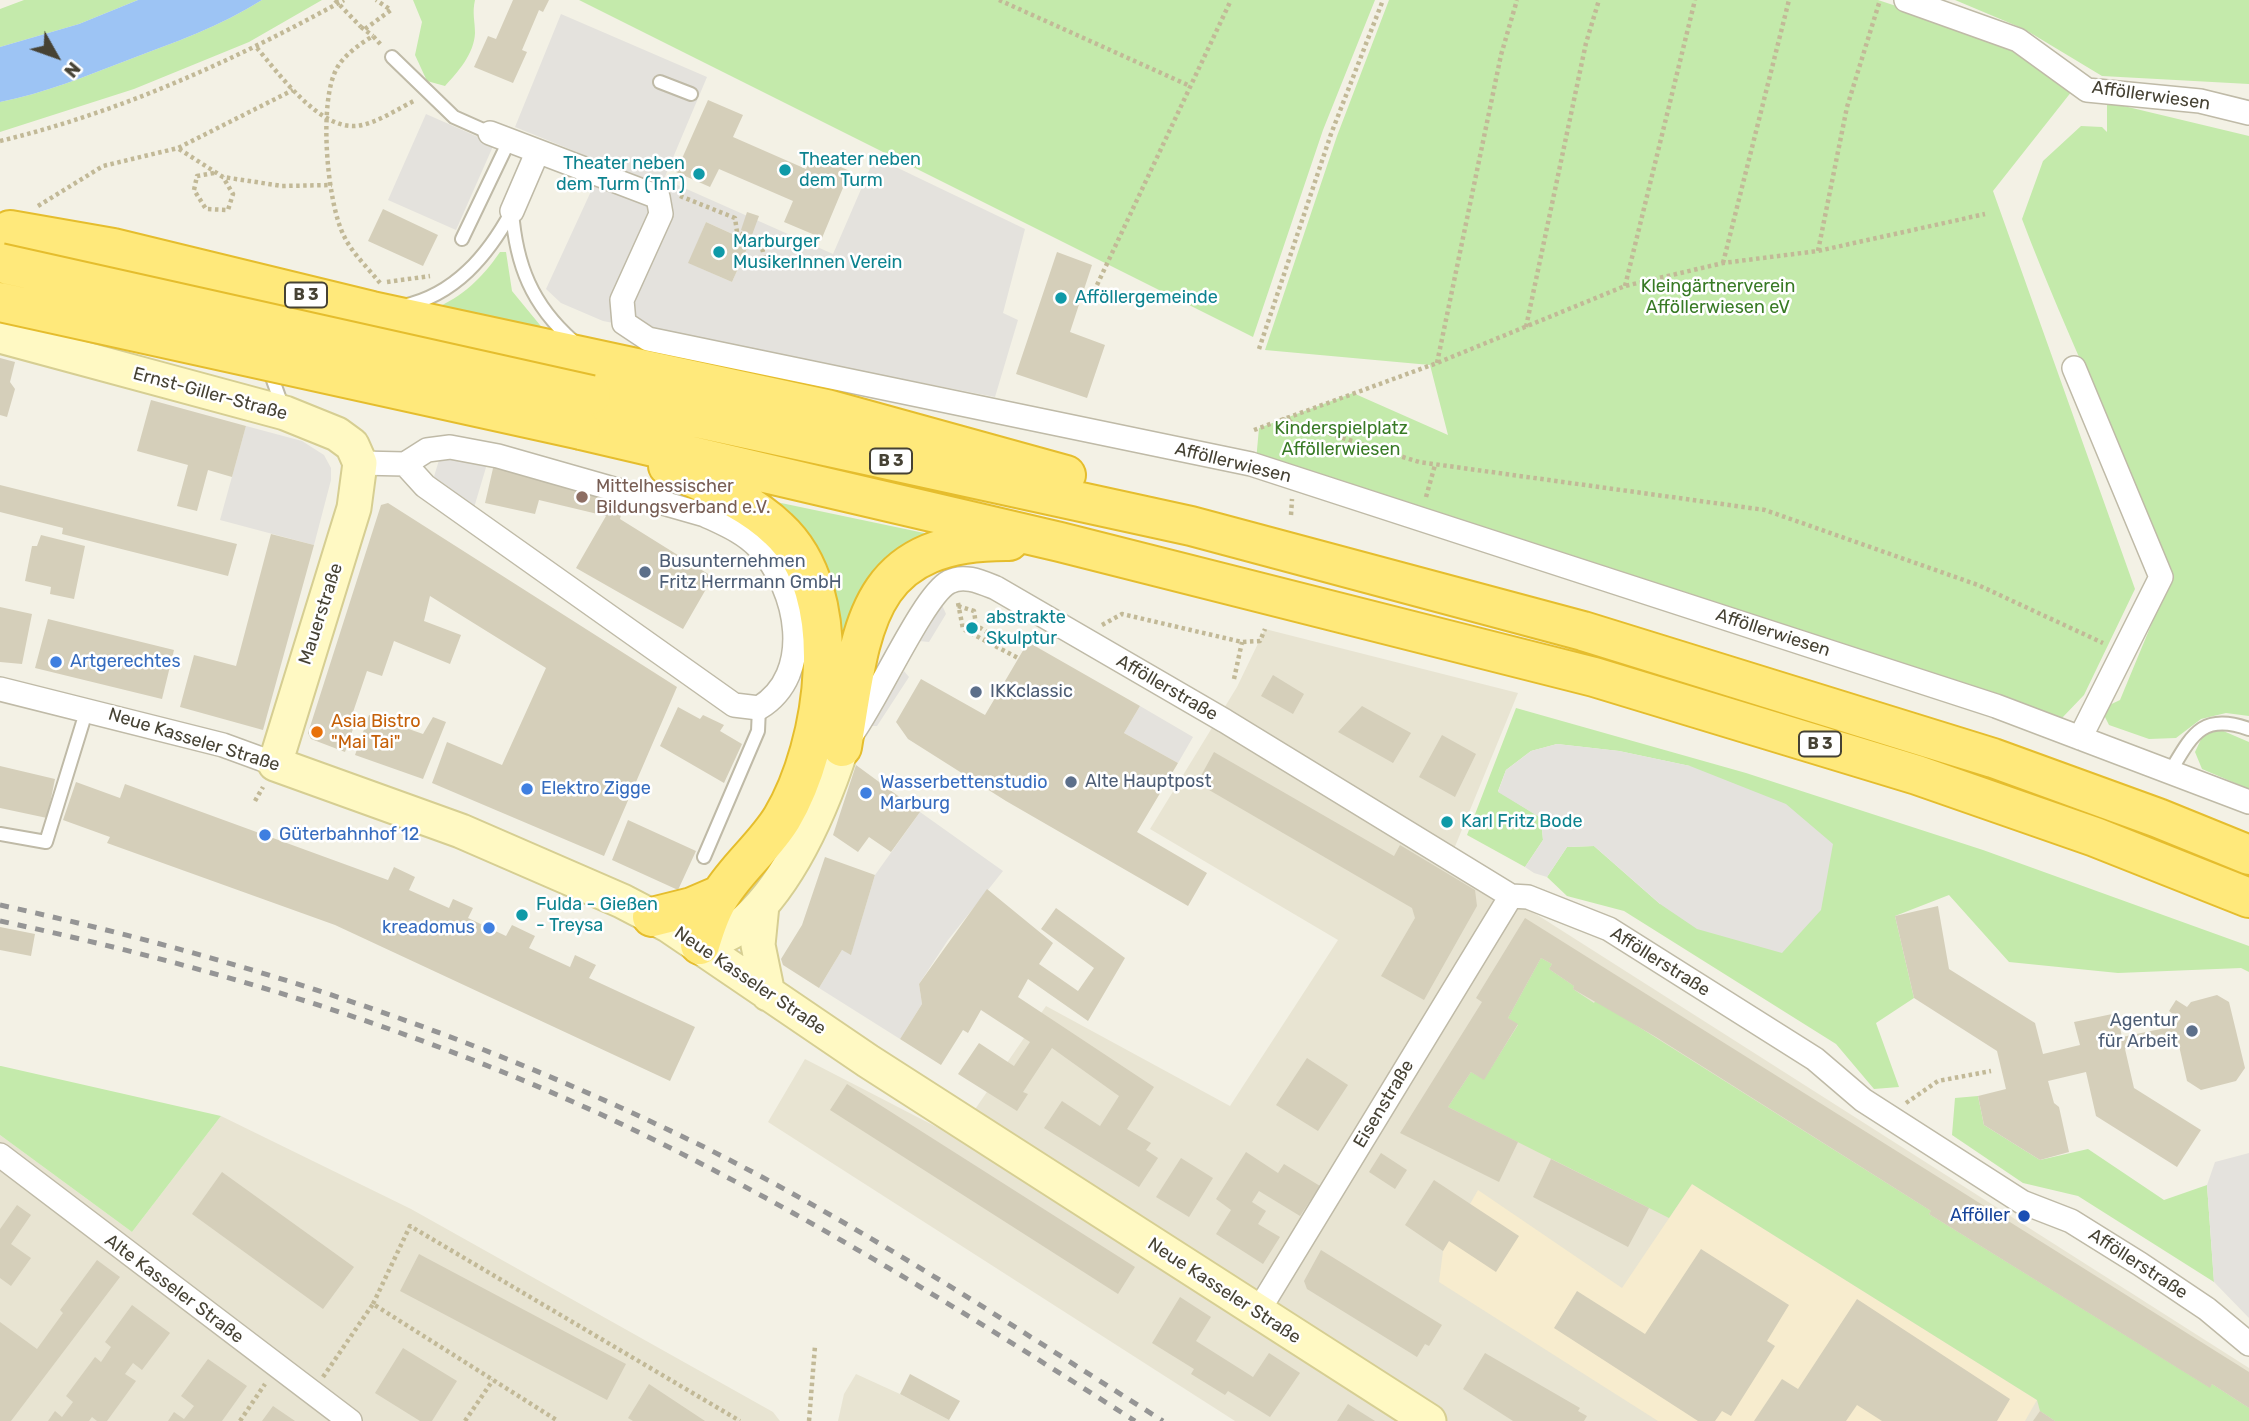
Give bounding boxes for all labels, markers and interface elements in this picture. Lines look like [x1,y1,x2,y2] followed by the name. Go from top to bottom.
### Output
[21,21,91,91] north arrow
[59,57,86,82] text: N
[2091,77,2211,115] street label: Afföllerwiesen
[799,149,921,192] place label: Theater neben dem Turm
[556,153,685,196] place label: Theater neben dem Turm (TnT)
[777,162,793,178] marker: Theater neben dem Turm
[691,166,707,182] marker: Theater neben dem Turm (TnT)
[733,231,903,274] place label: Marburger MusikerInnen Verein
[711,244,727,260] marker: Marburger MusikerInnen Verein
[1641,276,1795,318] park label: Kleingärtnerverein Afföllerwiesen eV
[285,282,327,308] road number: B 3
[1075,287,1218,309] place label: Afföllergemeinde
[1053,290,1069,306] marker: Afföllergemeinde
[130,363,290,425] street label: Ernst-Giller-Straße
[1274,418,1408,460] park label: Kinderspielplatz Afföllerwiesen
[1173,438,1293,488] street label: Afföllerwiesen
[870,448,912,474] road number: B 3
[596,476,771,518] place label: Mittelhessischer Bildungsverband e.V.
[574,489,590,505] marker: Mittelhessischer Bildungsverband e.V.
[659,551,842,594] place label: Busunternehmen Fritz Herrmann GmbH
[294,560,348,668] street label: Mauerstraße
[637,564,653,580] marker: Busunternehmen Fritz Herrmann GmbH
[1713,604,1833,662] street label: Afföllerwiesen
[986,607,1066,650] place label: abstrakte Skulptur
[964,620,980,636] marker: abstrakte Skulptur
[1112,650,1222,726] street label: Afföllerstraße
[70,651,181,673] place label: Artgerechtes
[48,654,64,670] marker: Artgerechtes
[990,681,1073,703] place label: IKKclassic
[968,684,984,700] marker: IKKclassic
[106,704,282,776] street label: Neue Kasseler Straße
[331,711,421,754] place label: Asia Bistro "Mai Tai"
[309,724,325,740] marker: Asia Bistro "Mai Tai"
[1799,732,1841,757] road number: B 3
[1085,771,1212,793] place label: Alte Hauptpost
[880,772,1047,814] place label: Wasserbettenstudio Marburg
[1063,774,1079,790] marker: Alte Hauptpost
[541,778,651,800] place label: Elektro Zigge
[519,781,535,797] marker: Elektro Zigge
[858,785,874,801] marker: Wasserbettenstudio Marburg
[1461,811,1582,833] place label: Karl Fritz Bode
[1439,814,1455,830] marker: Karl Fritz Bode
[279,824,419,846] place label: Güterbahnhof 12
[257,827,273,843] marker: Güterbahnhof 12
[536,894,658,936] place label: Fulda - Gießen - Treysa
[514,907,530,923] marker: Fulda - Gießen - Treysa
[382,917,475,939] place label: kreadomus
[481,920,497,936] marker: kreadomus
[670,922,830,1040] street label: Neue Kasseler Straße
[1606,923,1714,1001] street label: Afföllerstraße
[2098,1010,2178,1052] place label: Agentur für Arbeit
[2184,1023,2200,1039] marker: Agentur für Arbeit
[1349,1056,1419,1152] street label: Eisenstraße
[1950,1205,2010,1227] place label: Afföller
[2016,1208,2032,1224] marker: Afföller
[2085,1224,2191,1304] street label: Afföllerstraße
[100,1230,248,1348] street label: Alte Kasseler Straße
[1143,1233,1305,1349] street label: Neue Kasseler Straße

